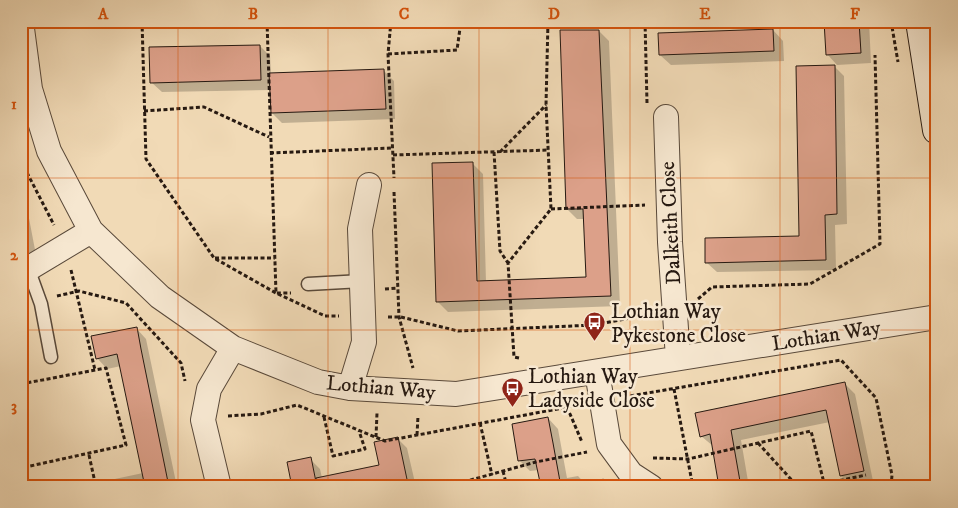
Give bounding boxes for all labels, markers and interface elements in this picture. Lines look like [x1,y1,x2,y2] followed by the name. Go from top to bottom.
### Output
[97,4,109,24] text: A
[248,4,258,24] text: B
[399,4,409,24] text: C
[548,4,560,24] text: D
[699,4,711,24] text: E
[850,4,860,24] text: F
[11,94,17,114] text: 1
[655,160,687,285] street label: Dalkeith Close
[10,245,19,265] text: 2
[611,299,746,349] place label: Lothian Way Pykestone Close
[583,311,607,342] bus stop icon: Lothian Way Pykestone Close
[770,314,883,357] street label: Lothian Way
[528,364,655,414] place label: Lothian Way Ladyside Close
[325,370,438,406] street label: Lothian Way
[500,376,524,407] bus stop icon: Lothian Way Ladyside Close
[11,396,17,416] text: 3

